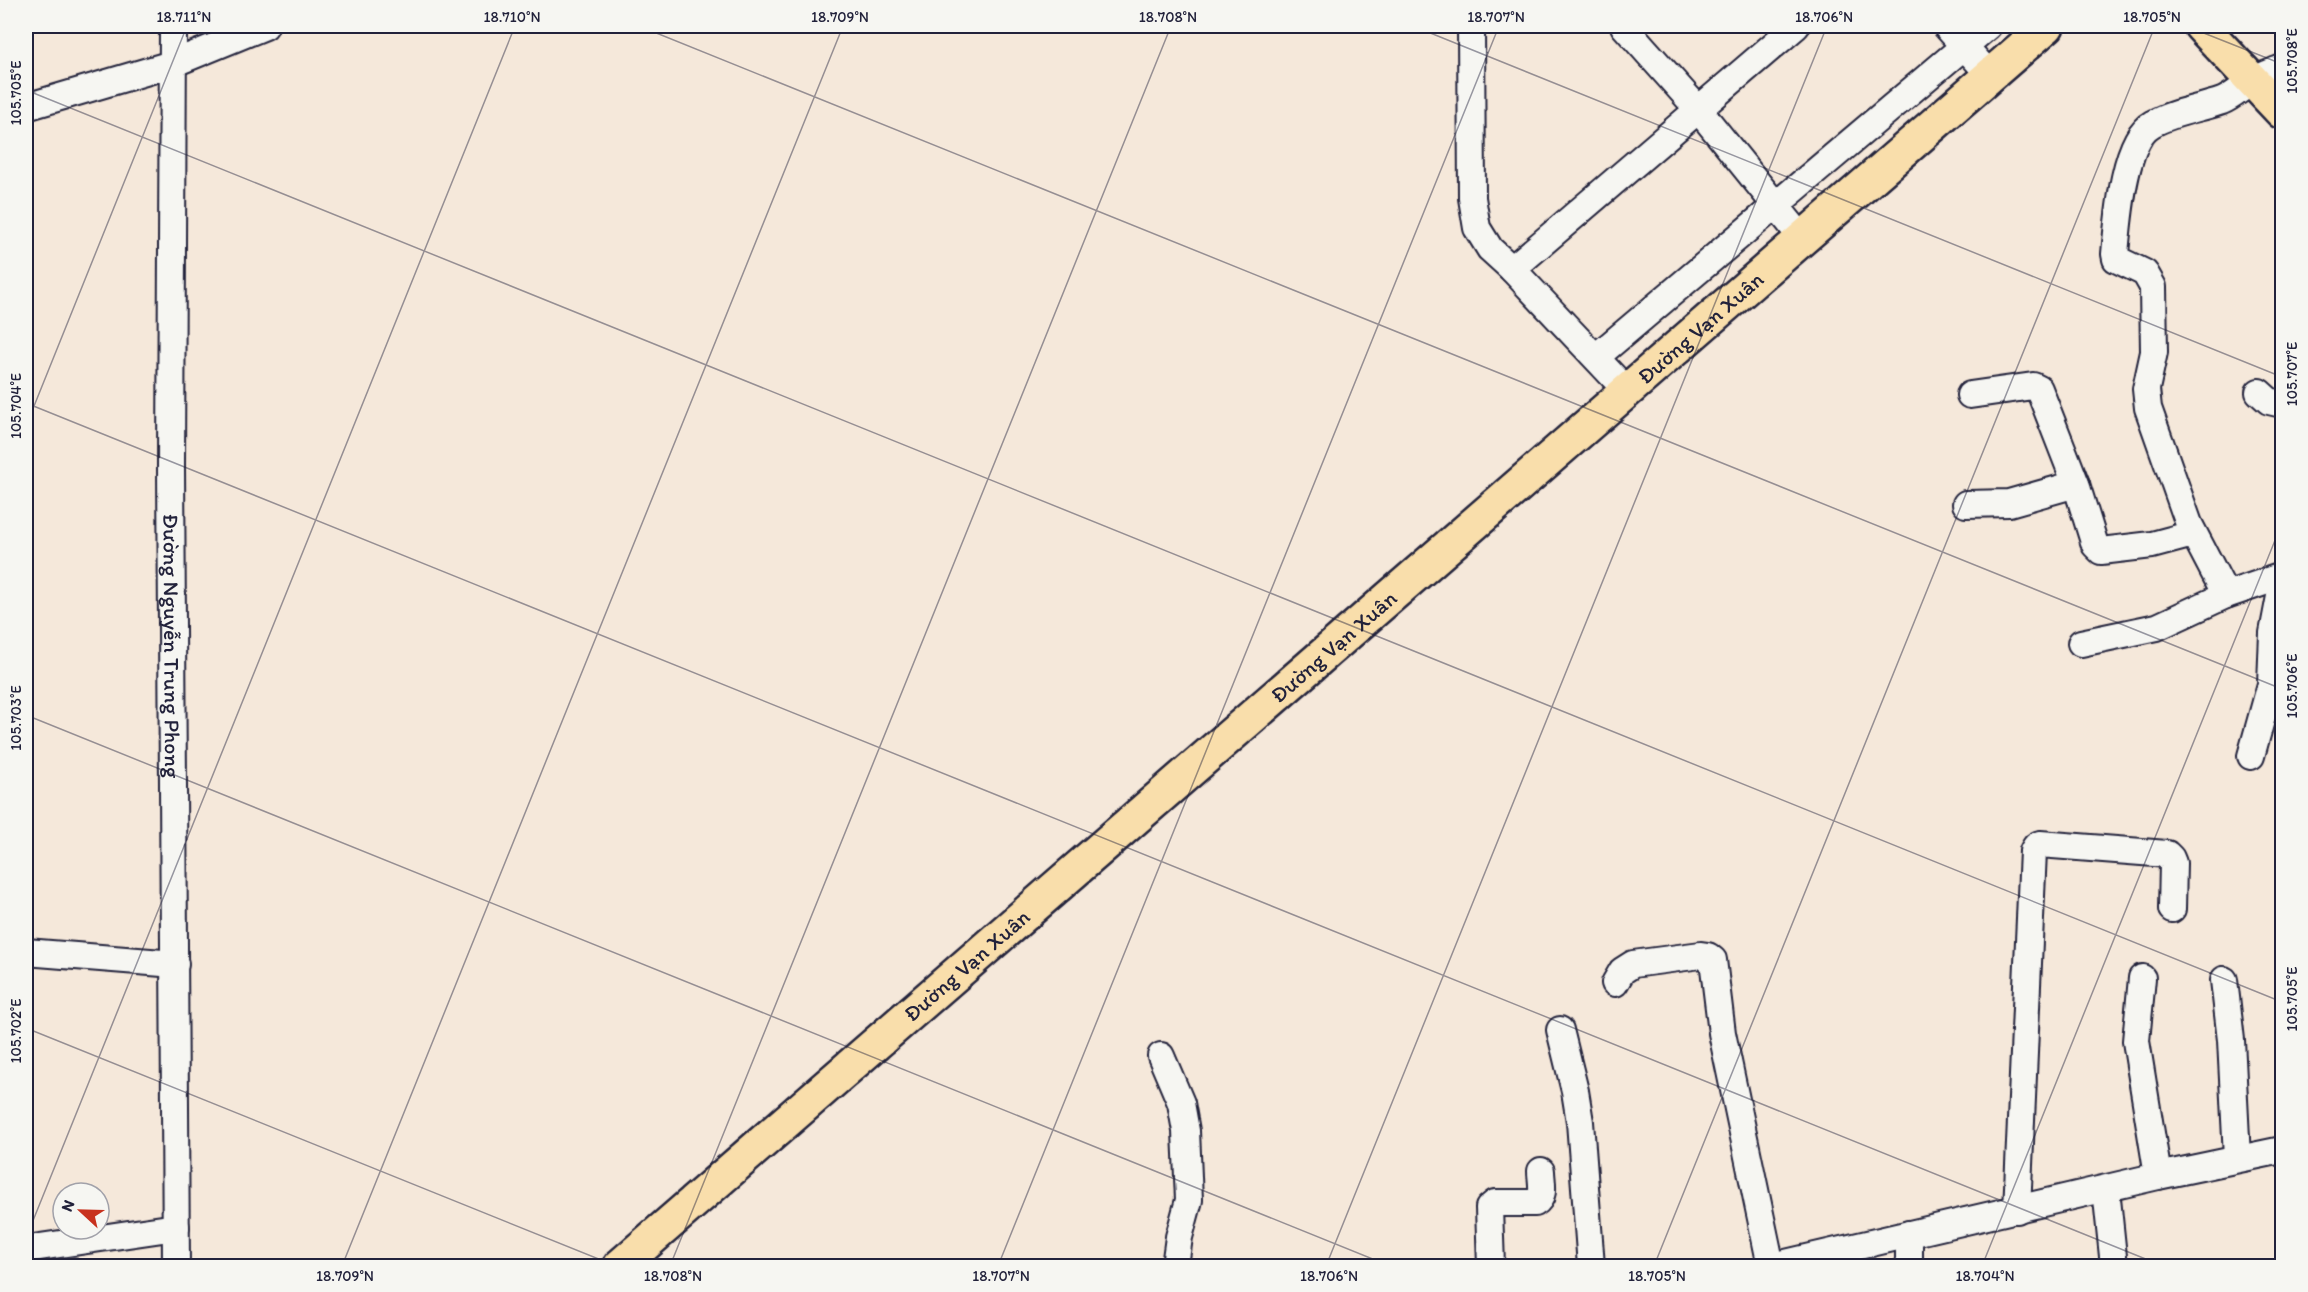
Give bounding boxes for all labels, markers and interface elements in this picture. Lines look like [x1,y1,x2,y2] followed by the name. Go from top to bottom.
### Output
[157,8,211,26] text: 18.711°N
[483,8,541,26] text: 18.710°N
[811,8,869,26] text: 18.709°N
[1139,8,1197,26] text: 18.708°N
[1467,8,1525,26] text: 18.707°N
[1795,8,1853,26] text: 18.706°N
[2123,8,2181,26] text: 18.705°N
[2283,28,2301,94] text: 105.708°E
[7,60,25,126] text: 105.705°E
[1632,266,1769,390] street label: Đường Vạn Xuân
[2283,342,2301,406] text: 105.707°E
[7,373,25,439] text: 105.704°E
[157,514,186,779] street label: Đường Nguyễn Trung Phong
[1265,584,1402,709] street label: Đường Vạn Xuân
[2283,653,2301,719] text: 105.706°E
[7,685,25,751] text: 105.703°E
[898,903,1036,1027] street label: Đường Vạn Xuân
[2283,966,2301,1032] text: 105.705°E
[7,998,25,1064] text: 105.702°E
[51,1181,111,1241] north arrow
[57,1197,78,1214] text: N
[316,1267,374,1285] text: 18.709°N
[644,1267,702,1285] text: 18.708°N
[972,1267,1030,1285] text: 18.707°N
[1300,1267,1358,1285] text: 18.706°N
[1628,1267,1686,1285] text: 18.705°N
[1955,1267,2015,1285] text: 18.704°N

